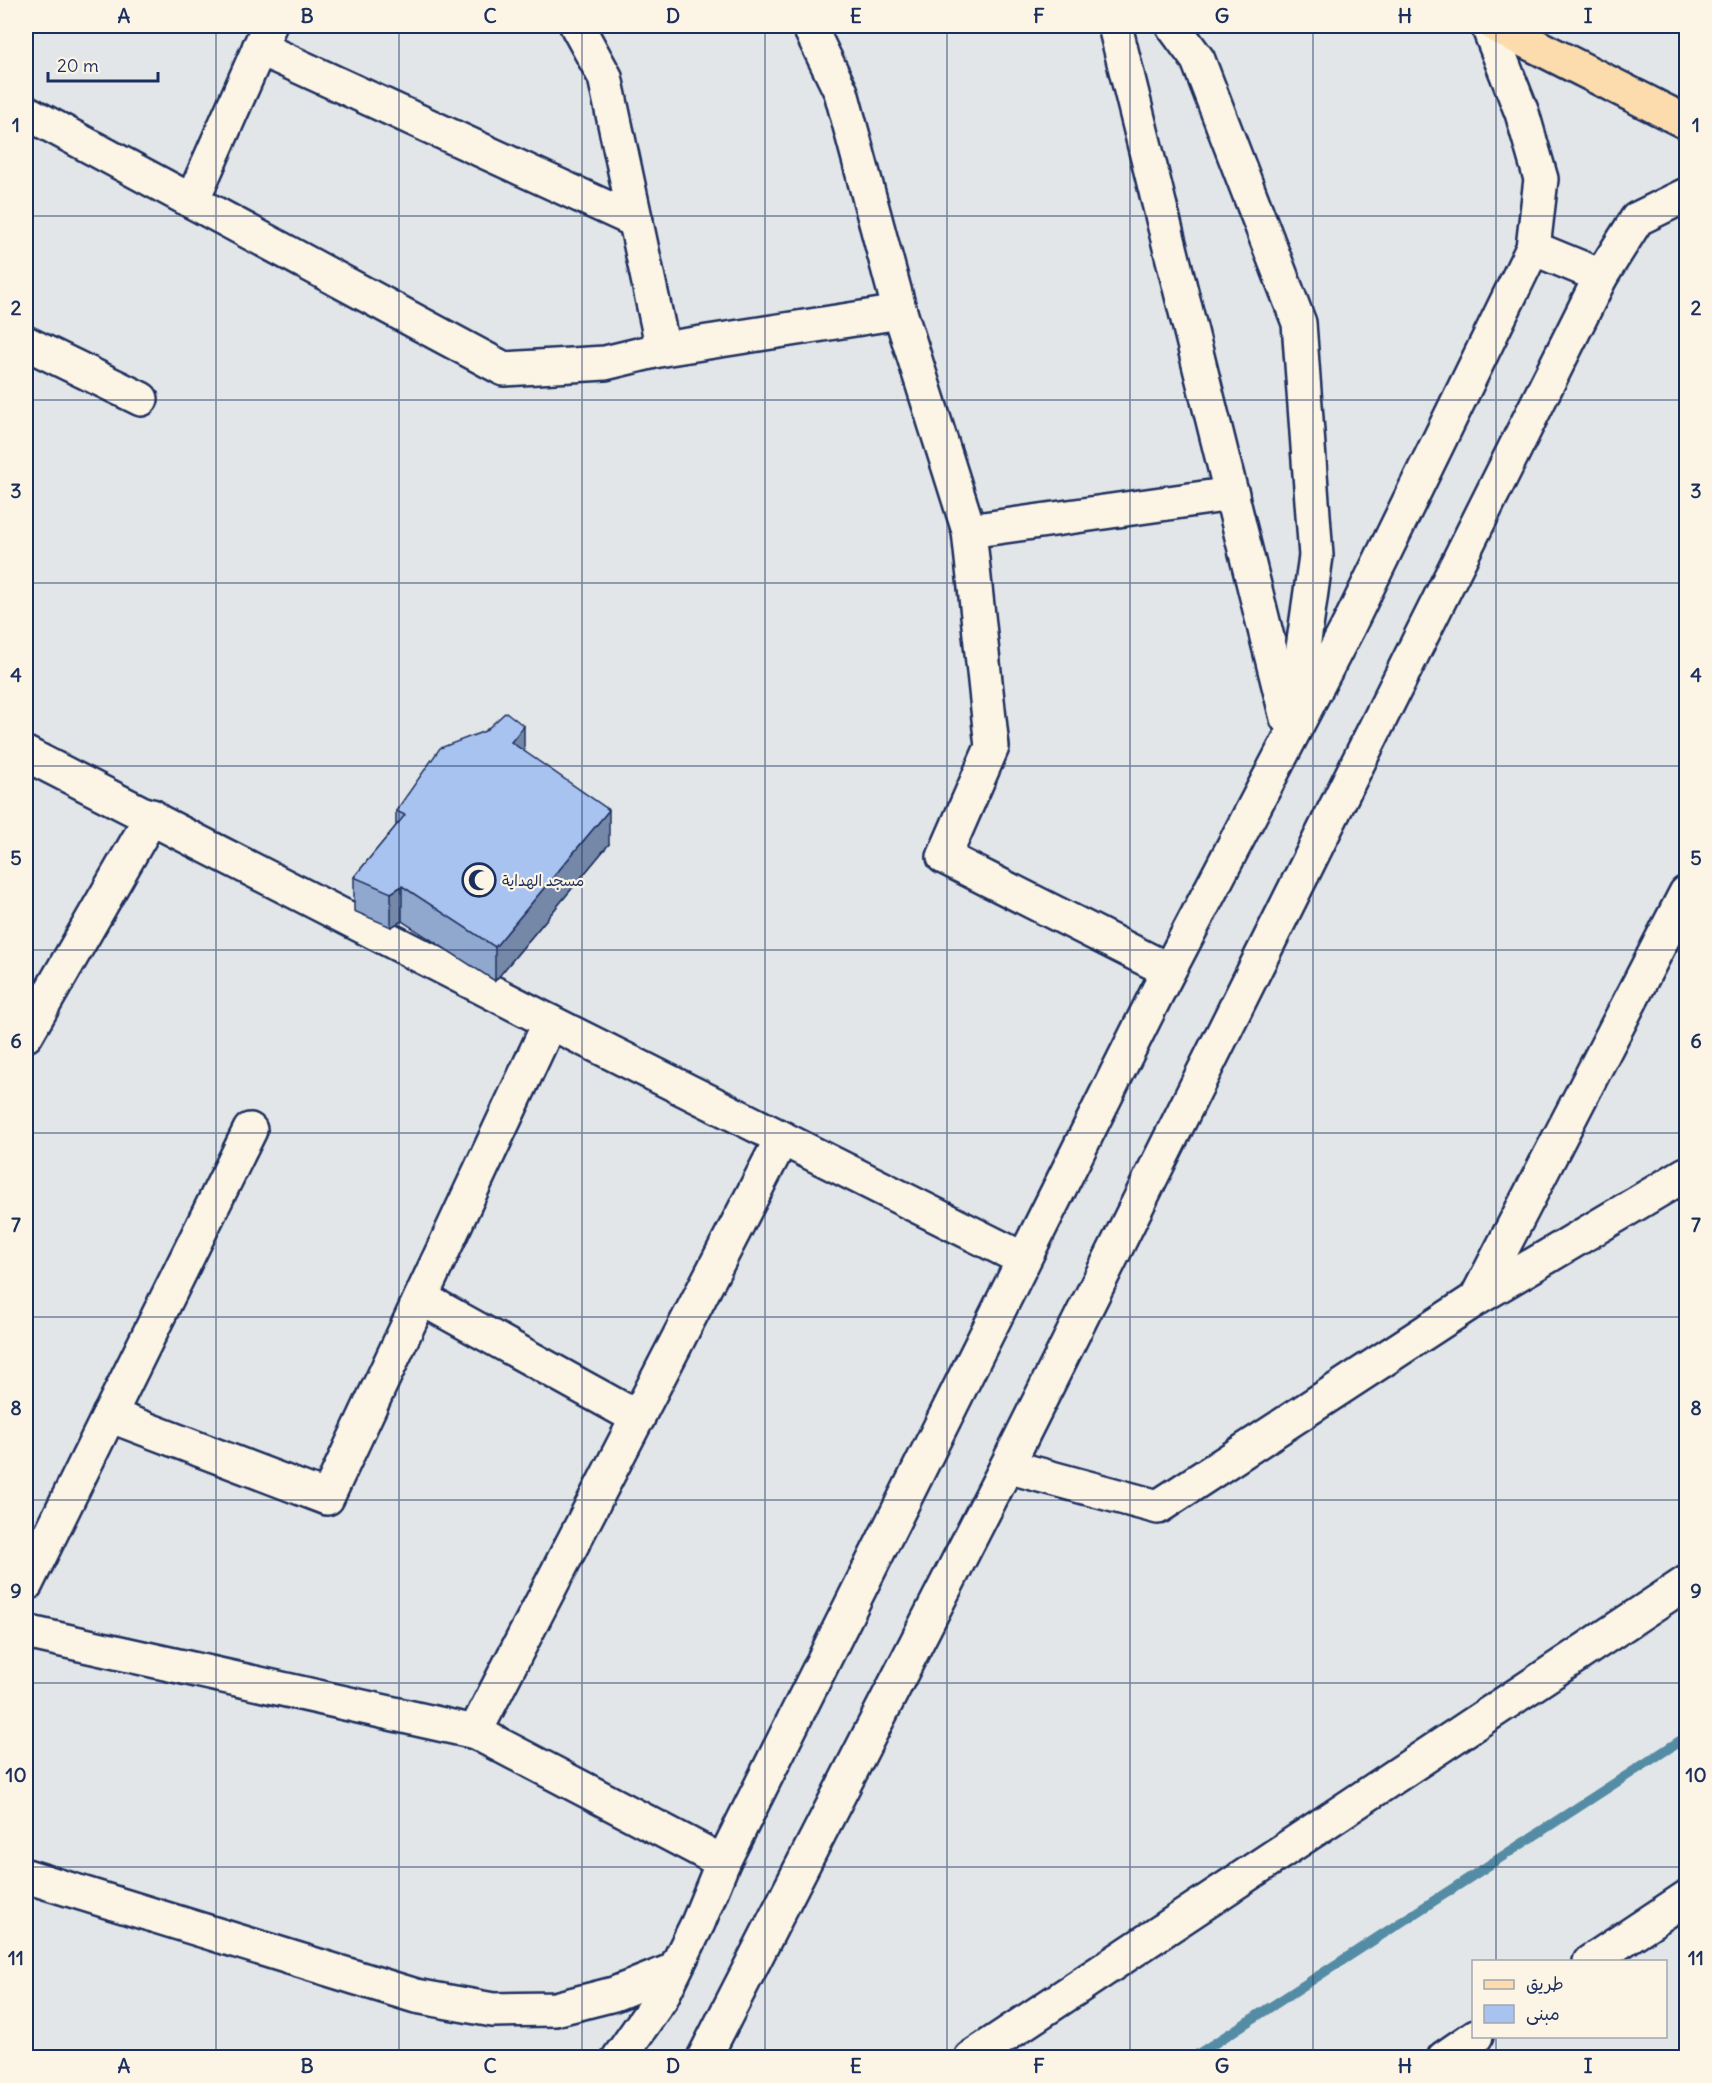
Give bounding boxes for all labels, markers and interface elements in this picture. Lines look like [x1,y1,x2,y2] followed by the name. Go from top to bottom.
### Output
[118,3,131,28] text: A
[300,3,314,28] text: B
[483,3,497,28] text: C
[666,3,680,28] text: D
[850,3,862,28] text: E
[1033,3,1045,28] text: F
[1215,3,1229,28] text: G
[1398,3,1412,28] text: H
[1584,3,1593,28] text: I
[48,45,158,83] scale bar
[57,54,99,77] text: 20 m
[12,112,20,137] text: 1
[1692,112,1700,137] text: 1
[11,295,22,320] text: 2
[1691,295,1702,320] text: 2
[10,478,22,503] text: 3
[1690,478,1702,503] text: 3
[10,662,22,687] text: 4
[1690,662,1702,687] text: 4
[10,845,22,870] text: 5
[1690,845,1702,870] text: 5
[461,862,497,898] mosque icon: مسجد الهداية
[502,871,584,890] place label: مسجد الهداية
[10,1028,22,1053] text: 6
[1690,1028,1702,1053] text: 6
[11,1212,21,1237] text: 7
[1691,1212,1701,1237] text: 7
[10,1395,22,1420] text: 8
[1690,1395,1702,1420] text: 8
[10,1578,22,1603] text: 9
[1690,1578,1702,1603] text: 9
[5,1762,27,1787] text: 10
[1685,1762,1707,1787] text: 10
[8,1945,24,1970] text: 11
[1688,1945,1704,1970] text: 11
[1472,1960,1667,2038] legend
[1526,1972,1564,1995] text: طريق
[1526,2002,1560,2025] text: مبنى
[118,2053,131,2078] text: A
[300,2053,314,2078] text: B
[483,2053,497,2078] text: C
[666,2053,680,2078] text: D
[850,2053,862,2078] text: E
[1033,2053,1045,2078] text: F
[1215,2053,1229,2078] text: G
[1398,2053,1412,2078] text: H
[1584,2053,1593,2078] text: I

